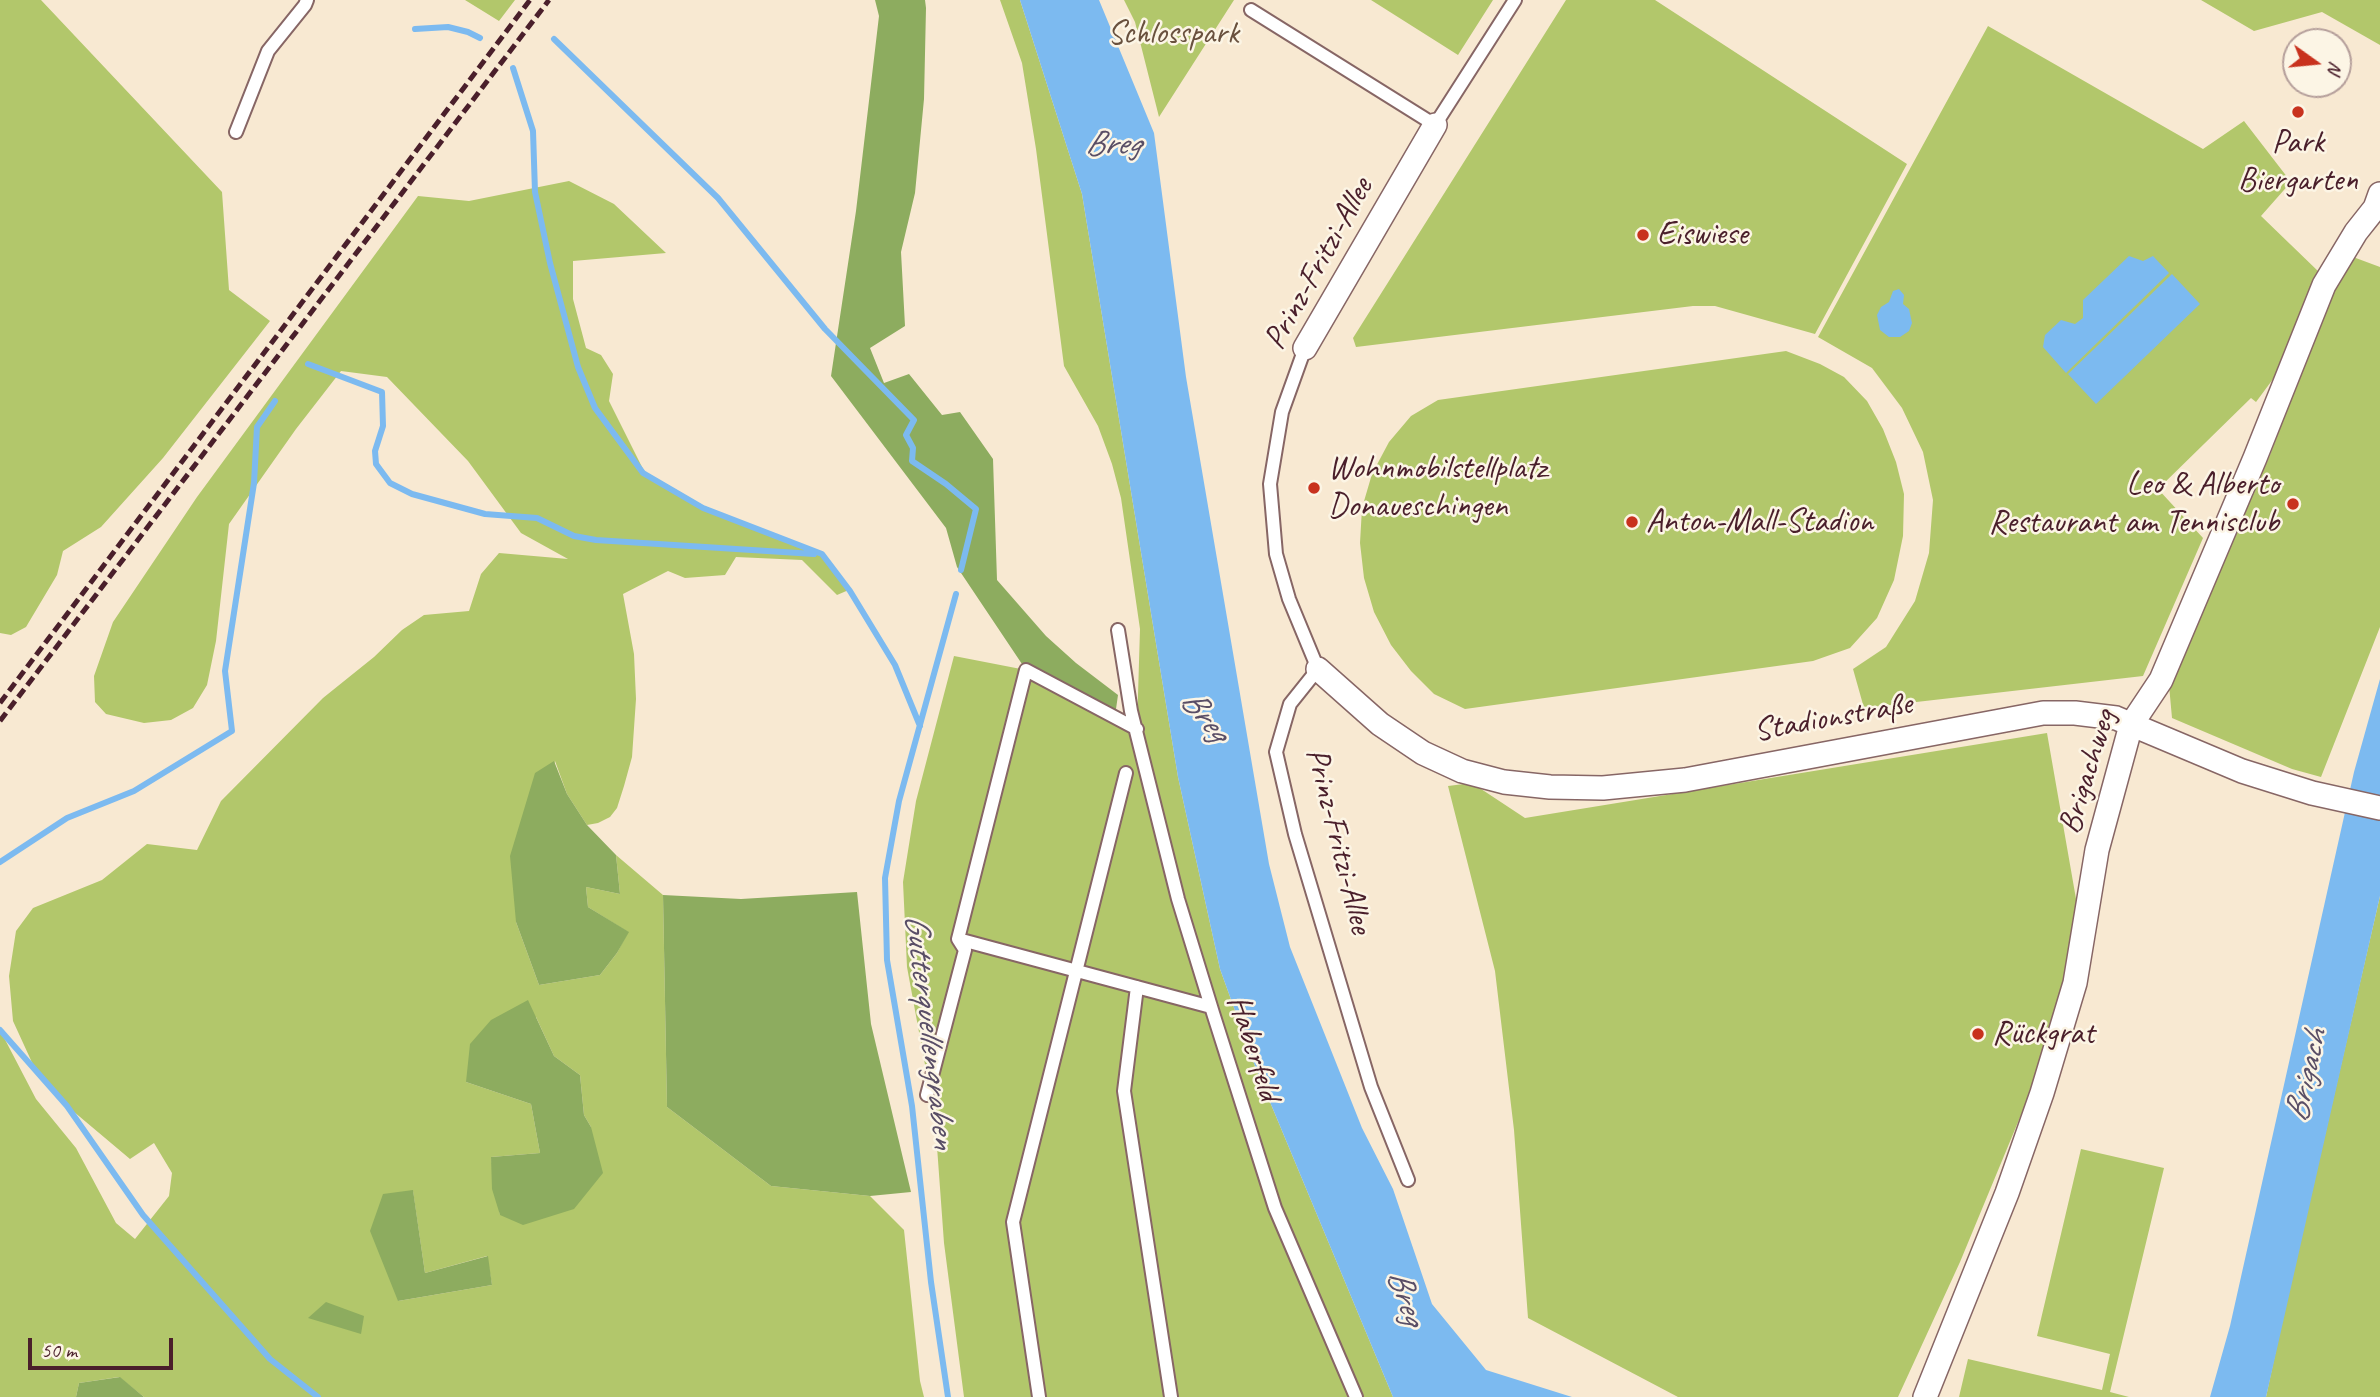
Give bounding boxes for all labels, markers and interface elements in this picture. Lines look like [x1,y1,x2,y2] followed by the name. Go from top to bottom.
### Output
[1107,14,1239,54] park label: Schlosspark
[2282,28,2352,98] north arrow
[2322,59,2348,77] text: N
[2290,104,2306,120] marker: Park Biergarten
[2238,123,2358,201] place label: Park Biergarten
[1085,124,1139,166] water label: Breg
[1256,171,1382,357] street label: Prinz-Fritzi-Allee
[1657,215,1748,255] place label: Eiswiese
[1635,227,1651,243] marker: Eiswiese
[1328,449,1546,527] place label: Wohnmobilstellplatz Donaueschingen
[1988,465,2279,543] place label: Leo & Alberto Restaurant am Tennisclub
[1306,480,1322,496] marker: Wohnmobilstellplatz Donaueschingen
[2285,496,2301,512] marker: Leo & Alberto Restaurant am Tennisclub
[1646,502,1873,542] place label: Anton-Mall-Stadion
[1624,514,1640,530] marker: Anton-Mall-Stadion
[1170,682,1238,750] water label: Breg
[1751,685,1915,751] street label: Stadionstraße
[2050,705,2126,839] street label: Brigachweg
[1296,744,1380,938] street label: Prinz-Fritzi-Allee
[894,912,964,1150] water label: Gutterquellengraben
[1217,990,1289,1106] street label: Haberfeld
[1992,1014,2094,1054] place label: Rückgrat
[1970,1026,1986,1042] marker: Rückgrat
[2276,1026,2338,1126] water label: Brigach
[1377,1265,1433,1329] water label: Breg
[32,1324,177,1368] scale bar
[41,1337,77,1363] text: 50 m

